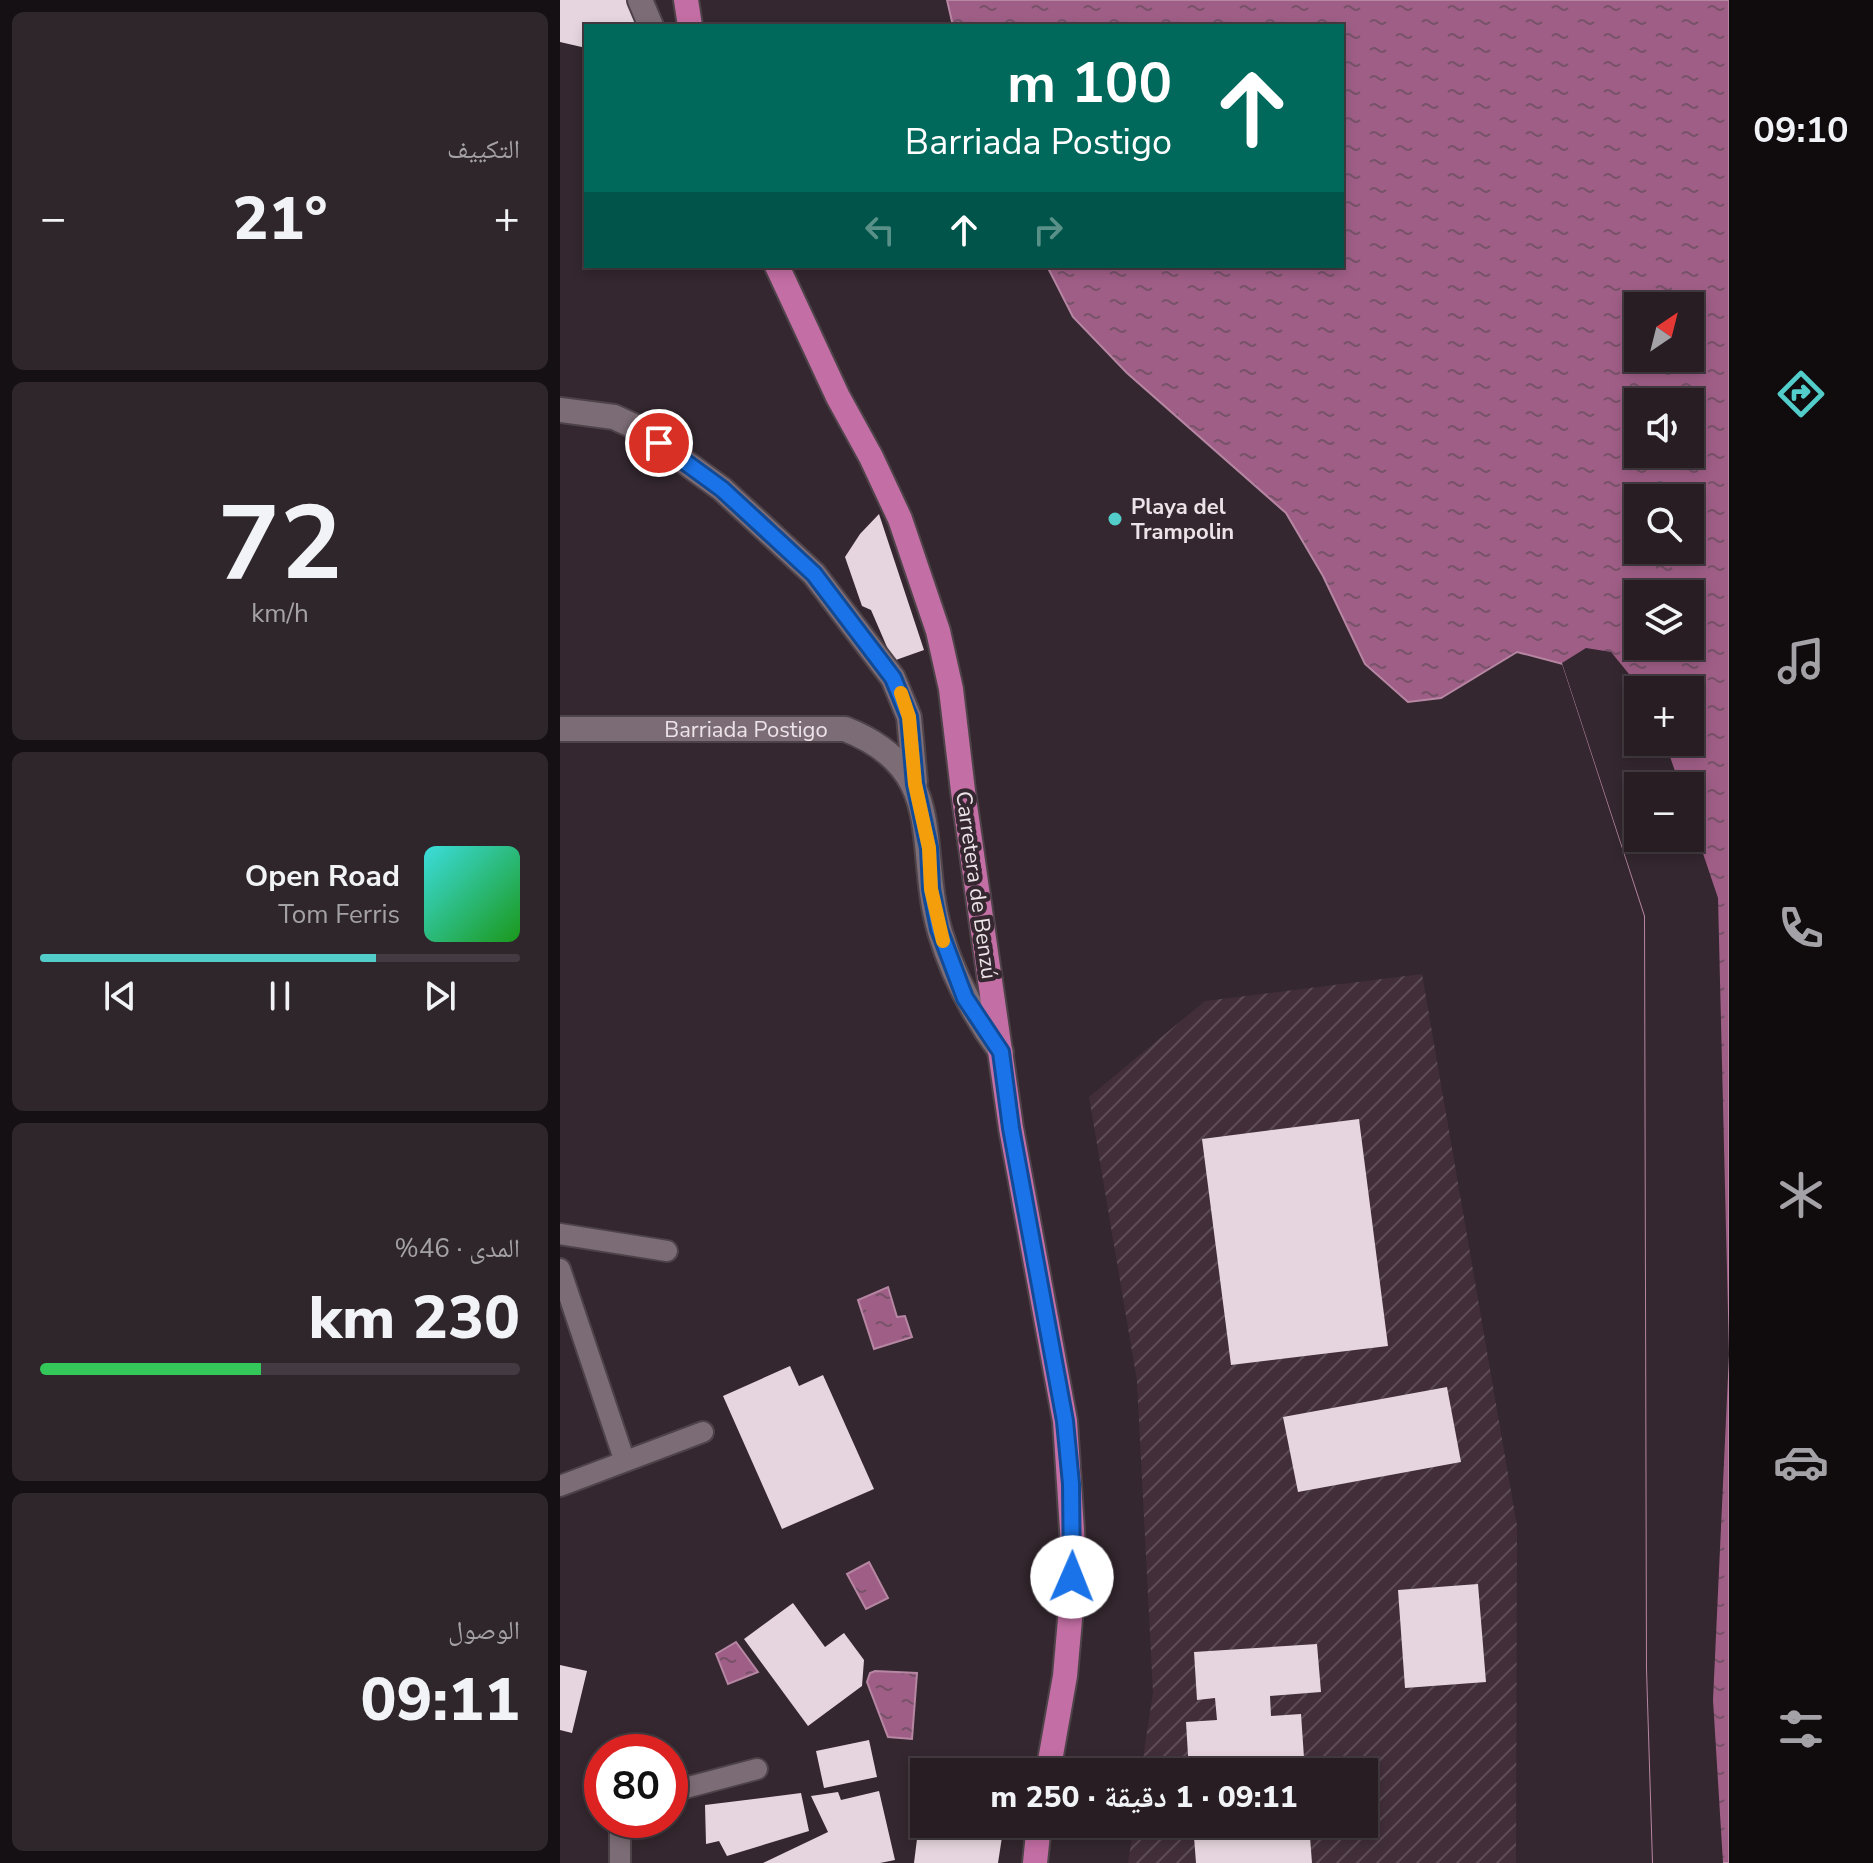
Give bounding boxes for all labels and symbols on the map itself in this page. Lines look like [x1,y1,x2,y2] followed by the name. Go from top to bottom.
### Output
[1624,292,1704,372] north arrow
[625,409,693,477] pin
[1131,492,1234,547] place label: Playa del Trampolin
[1106,510,1124,528] marker: Playa del Trampolin
[664,715,828,745] street label: Barriada Postigo
[948,789,1004,981] street label: Carretera de Benzú
[1030,1535,1114,1619] position arrow
[584,1734,688,1838] speed limit sign: 80

